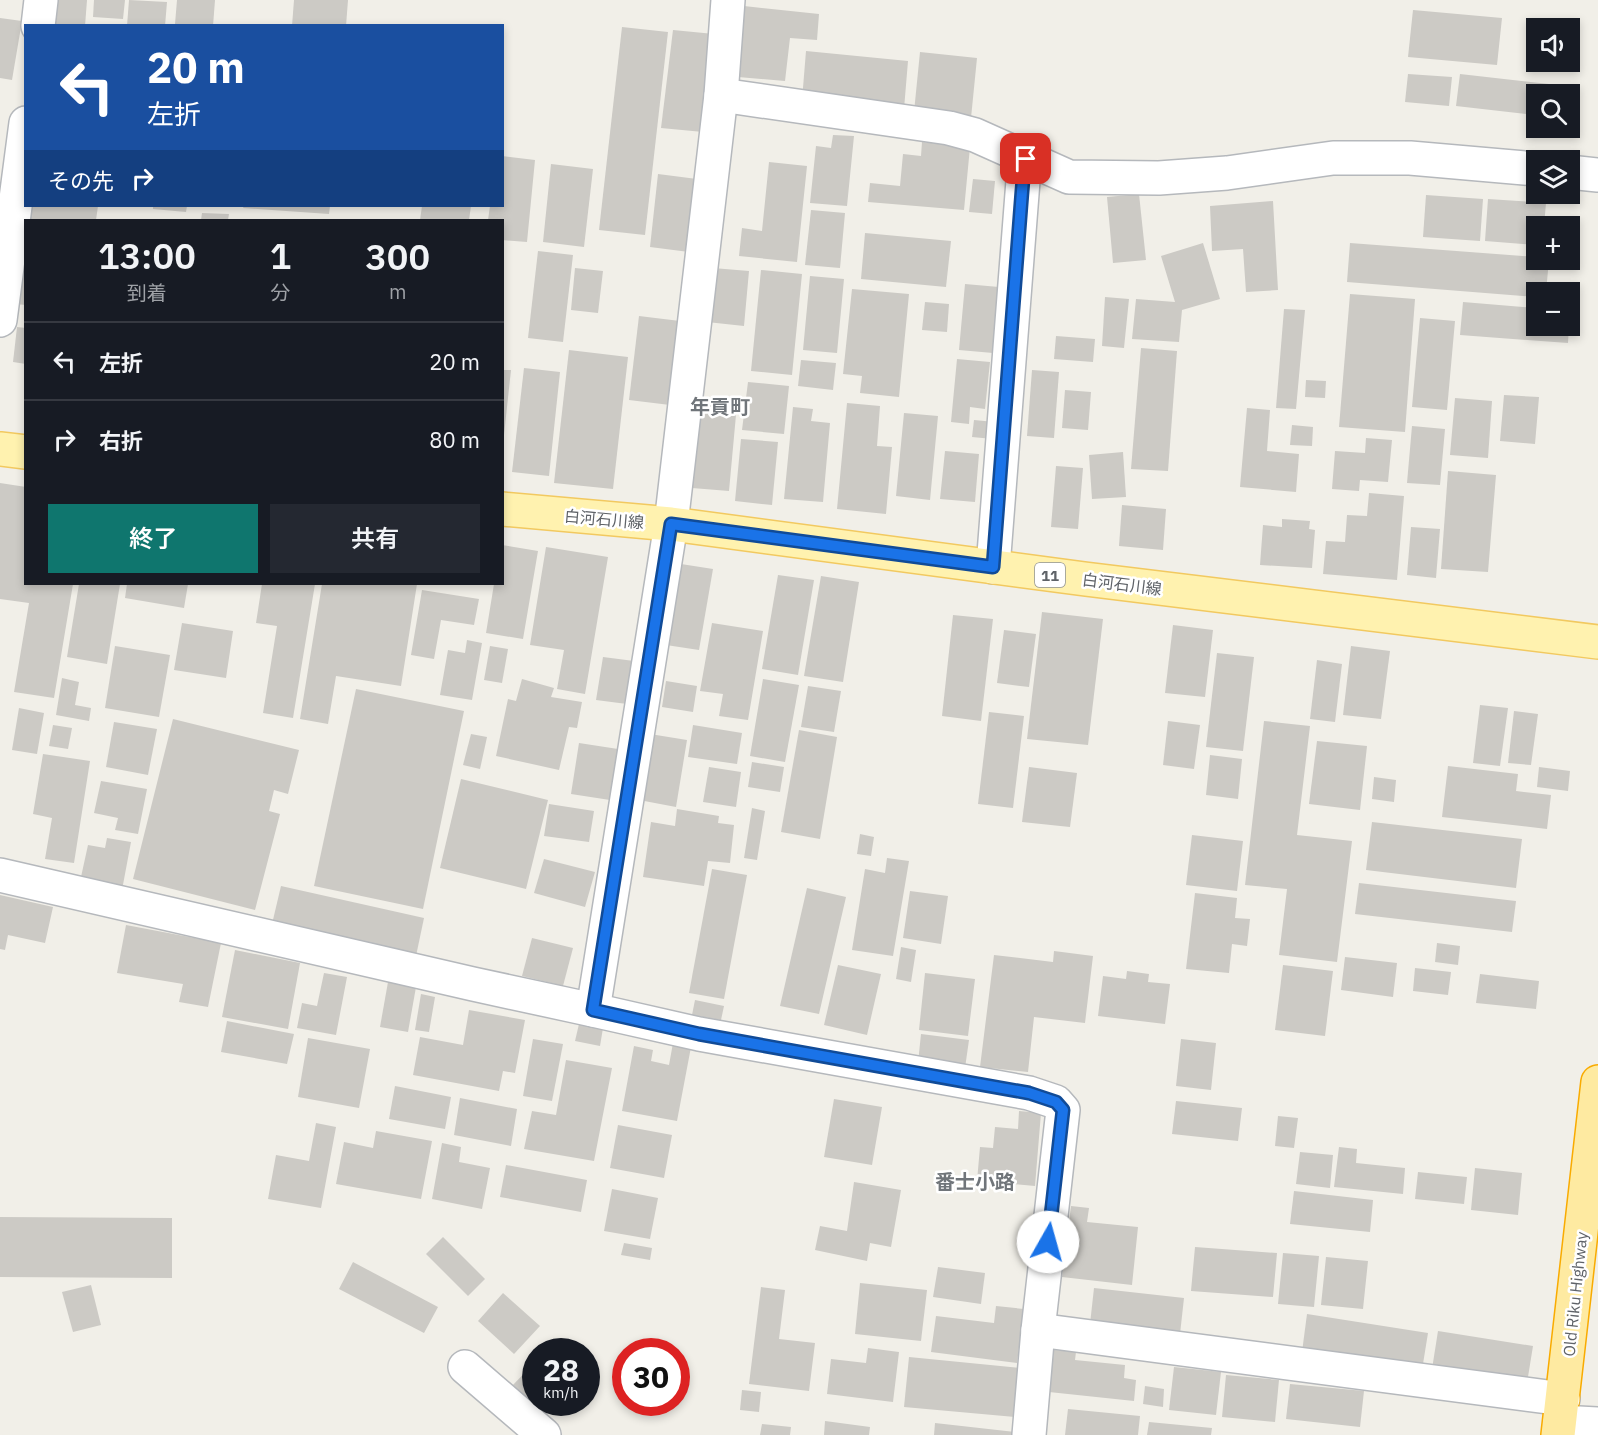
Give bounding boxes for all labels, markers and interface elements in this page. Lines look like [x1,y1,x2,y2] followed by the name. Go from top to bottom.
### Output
[1526,18,1580,336] map controls
[1526,18,1580,72] button: sound
[147,40,245,95] text: 20 m
[48,48,126,126] icon: left
[1526,84,1580,138] button: search
[147,96,201,131] text: 左折
[1000,133,1051,184] pin
[1009,142,1042,175] icon: arrive
[1526,150,1580,204] button: layers
[126,162,159,195] icon: right
[48,166,114,195] text: その先
[1526,216,1580,270] button: +
[98,232,196,279] text: 13:00
[270,232,291,279] text: 1
[365,233,430,280] text: 300
[389,278,406,305] text: m
[127,279,167,306] text: 到着
[271,279,291,306] text: 分
[1526,282,1580,336] button: −
[48,345,81,378] icon: left
[429,347,480,376] text: 20 m
[99,348,143,377] text: 左折
[690,393,750,420] district label: 年貢町
[48,423,81,456] icon: right
[429,425,480,454] text: 80 m
[99,426,143,455] text: 右折
[48,504,258,573] button: 終了
[270,504,480,573] button: 共有
[563,506,645,532] street label: 白河石川線
[1035,563,1065,587] road number: 11
[1081,569,1163,599] street label: 白河石川線
[935,1168,1015,1195] district label: 番士小路
[1016,1210,1080,1274] position arrow
[1558,1231,1592,1357] street label: Old Riku Highway
[612,1338,690,1416] speed limit sign: 30
[543,1350,579,1389] text: 28
[543,1383,579,1402] text: km/h

